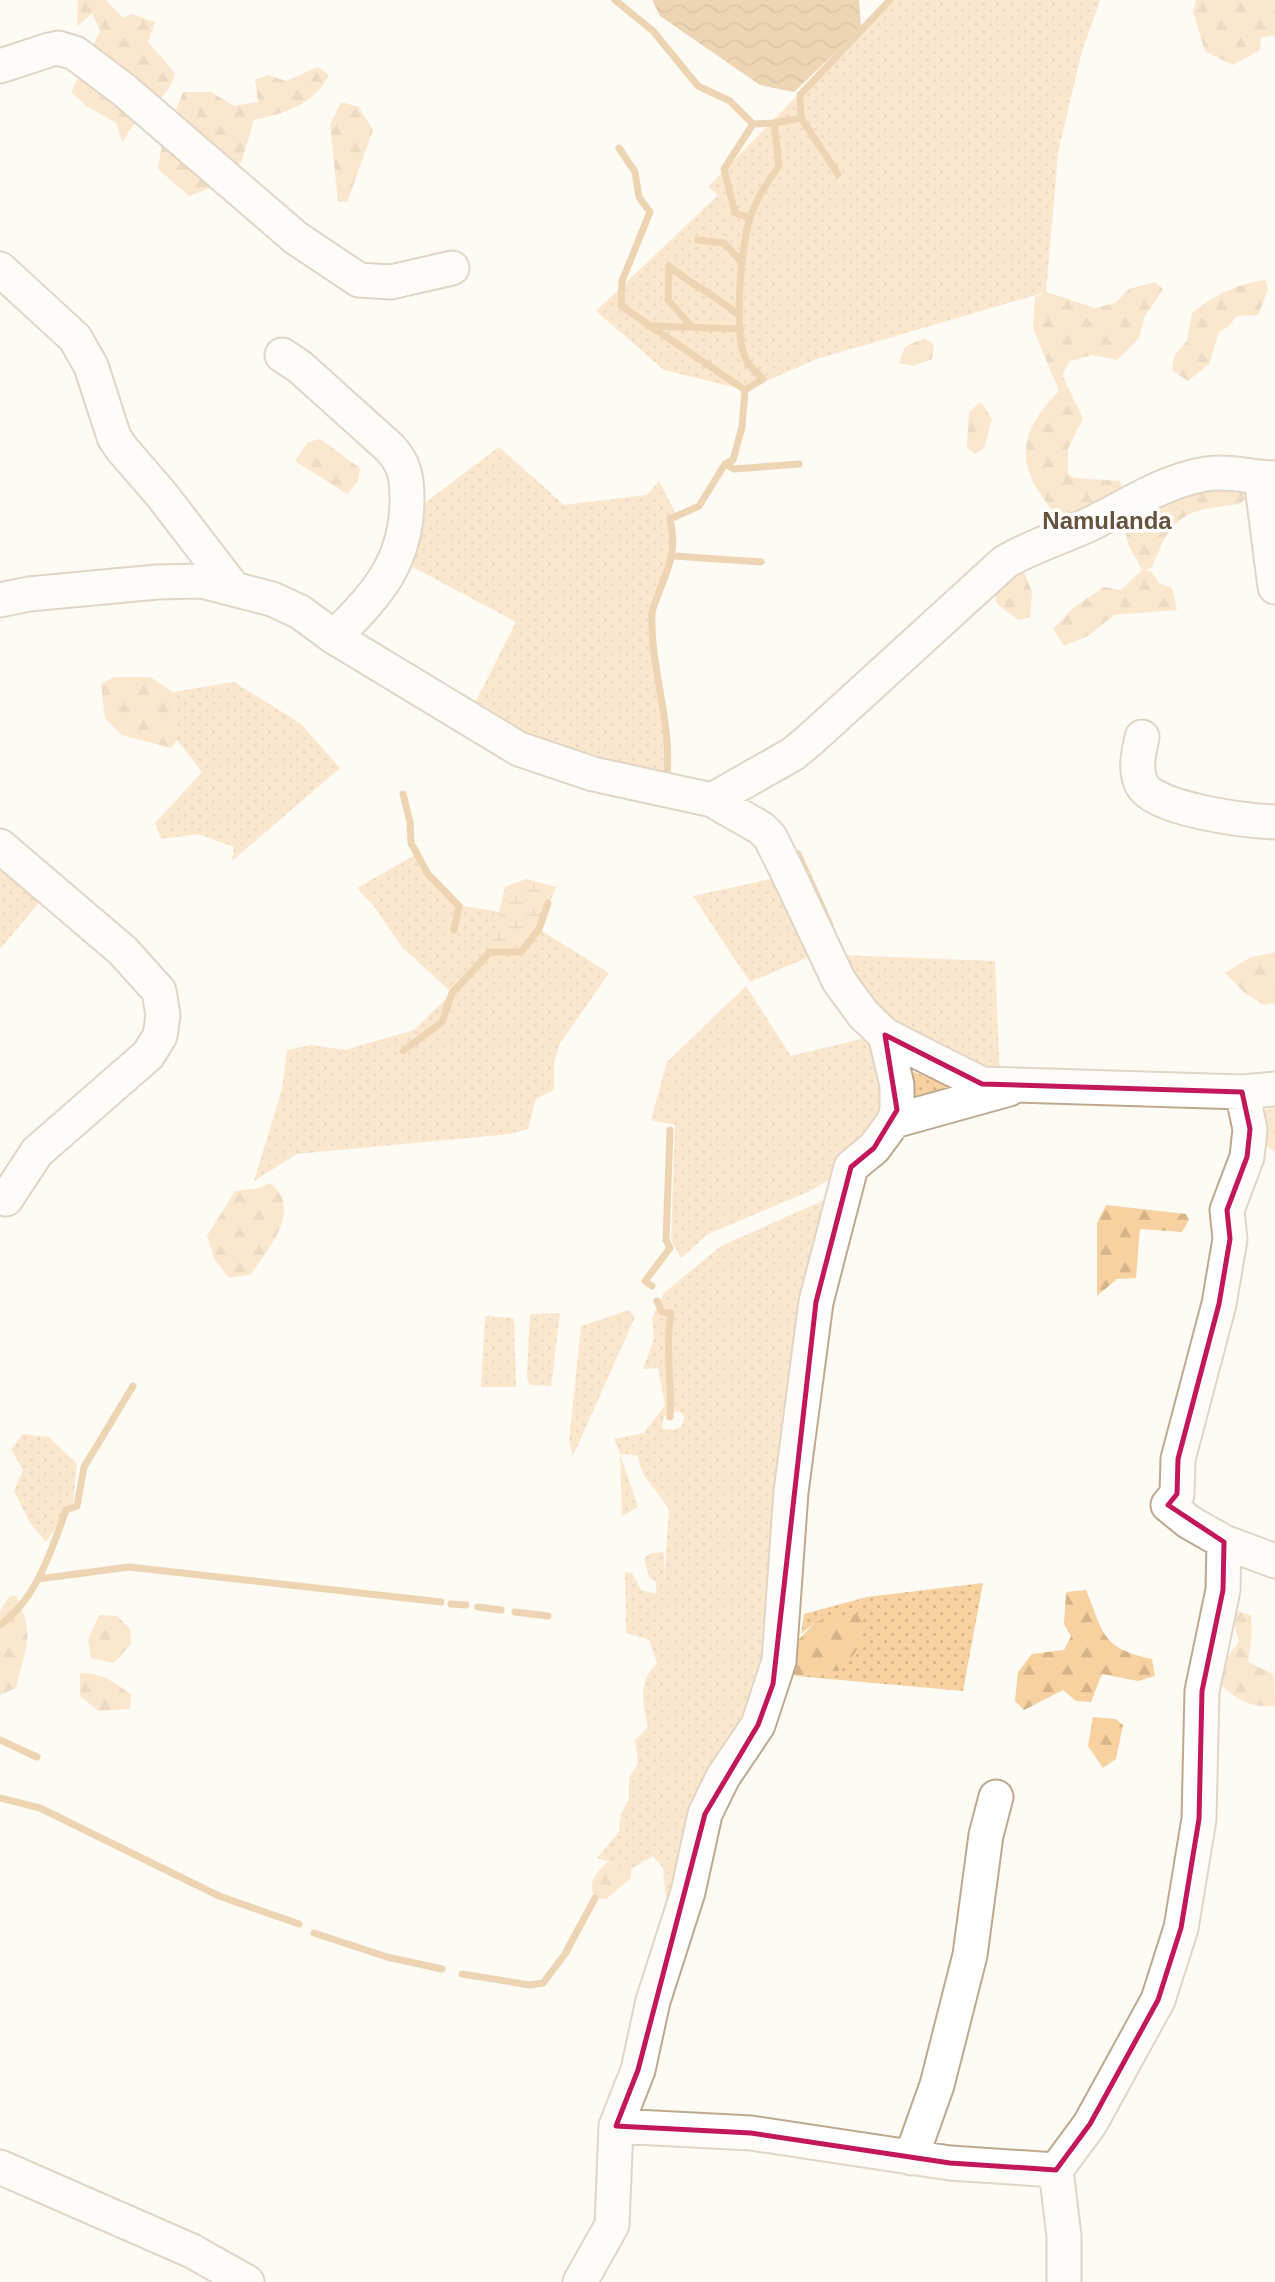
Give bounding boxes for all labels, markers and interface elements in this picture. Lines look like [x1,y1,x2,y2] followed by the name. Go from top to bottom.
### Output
[1042,507,1172,534] district label: Namulanda

